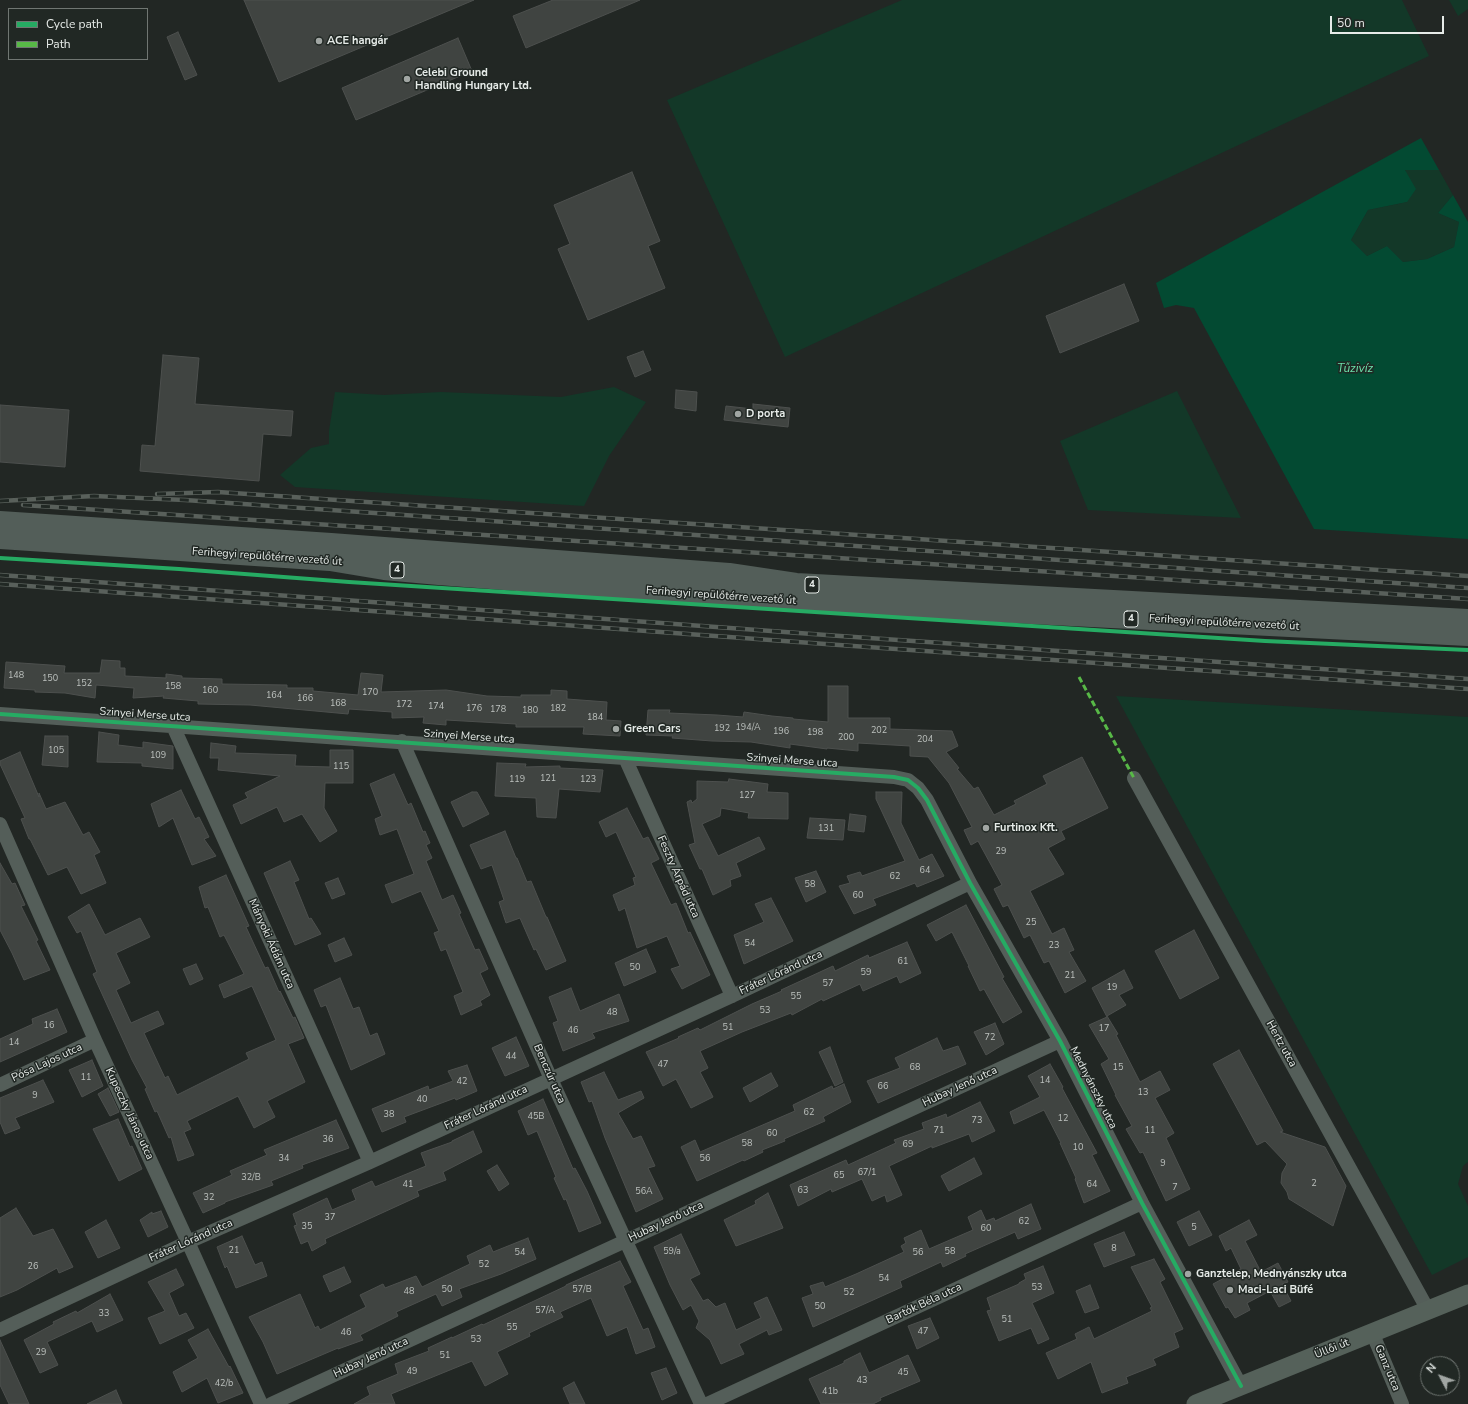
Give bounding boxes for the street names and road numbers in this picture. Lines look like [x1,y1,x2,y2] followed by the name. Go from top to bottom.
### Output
[192,545,342,569] street label: Ferihegyi repülőtérre vezető út
[390,562,404,578] road number: 4
[805,577,819,593] road number: 4
[646,584,796,608] street label: Ferihegyi repülőtérre vezető út
[1124,611,1138,627] road number: 4
[1149,612,1299,634] street label: Ferihegyi repülőtérre vezető út
[99,705,191,725] street label: Szinyei Merse utca
[423,727,515,747] street label: Szinyei Merse utca
[746,751,838,771] street label: Szinyei Merse utca
[654,834,702,920] street label: Feszty Árpád utca
[245,897,297,991] street label: Mányoki Ádám utca
[737,948,825,998] street label: Fráter Lóránd utca
[1263,1018,1299,1070] street label: Hertz utca
[10,1041,84,1085] street label: Pósa Lajos utca
[530,1042,568,1106] street label: Benczúr utca
[1067,1045,1119,1131] street label: Mednyánszky utca
[921,1064,999,1110] street label: Hubay Jenő utca
[102,1066,156,1162] street label: Kupeczky János utca
[442,1083,530,1133] street label: Fráter Lóránd utca
[627,1199,705,1245] street label: Hubay Jenő utca
[147,1217,235,1265] street label: Fráter Lóránd utca
[884,1281,964,1327] street label: Bartók Béla utca
[332,1335,410,1381] street label: Hubay Jenő utca
[1313,1336,1351,1362] street label: Üllői út
[1371,1343,1403,1393] street label: Ganz utca

